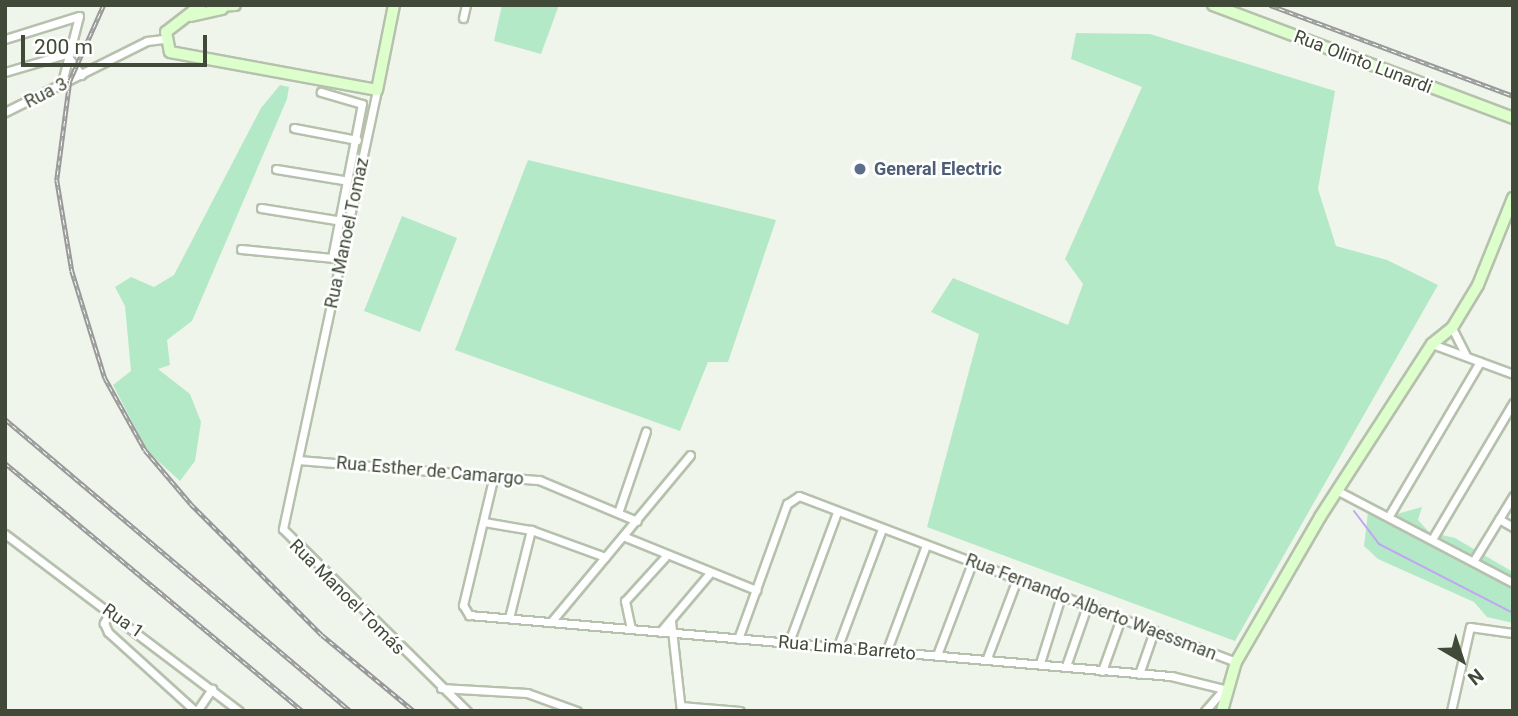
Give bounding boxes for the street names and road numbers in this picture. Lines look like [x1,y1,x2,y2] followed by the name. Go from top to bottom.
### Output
[1291,26,1435,98] street label: Rua Olinto Lunardi
[21,73,71,113] street label: Rua 3
[320,155,374,311] street label: Rua Manoel Tomaz
[335,452,525,490] street label: Rua Esther de Camargo
[285,535,409,659] street label: Rua Manoel Tomás
[962,549,1220,665] street label: Rua Fernando Alberto Waessman
[98,599,148,643] street label: Rua 1
[777,631,917,665] street label: Rua Lima Barreto

